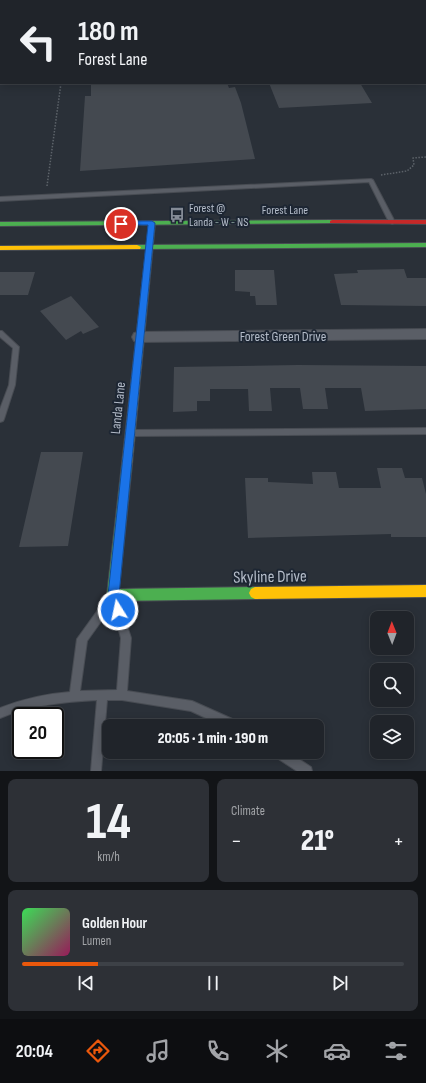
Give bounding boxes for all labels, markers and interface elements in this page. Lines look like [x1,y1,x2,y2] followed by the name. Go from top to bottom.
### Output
[78,15,138,48] text: 180 m
[12,16,64,68] icon: left
[78,49,148,70] text: Forest Lane
[189,201,248,230] place label: Forest @ Landa - W - NS
[262,203,308,218] street label: Forest Lane
[168,206,186,224] bus stop icon: Forest @ Landa - W - NS
[104,207,138,241] pin
[110,213,132,235] icon: arrive
[240,328,326,345] street label: Forest Green Drive
[107,381,129,435] street label: Landa Lane
[233,566,307,588] street label: Skyline Drive
[97,589,139,631] position arrow
[370,611,414,655] north arrow
[370,611,414,759] map controls
[370,663,414,707] button: search
[12,707,64,759] speed limit sign: 20
[370,715,414,759] button: layers
[158,729,268,748] text: 20:05 · 1 min · 190 m
[86,791,131,854] text: 14
[231,803,265,819] text: Climate
[301,823,334,859] text: 21°
[231,828,242,855] text: −
[393,828,404,855] text: +
[97,849,120,865] text: km/h
[82,914,147,933] text: Golden Hour
[82,933,111,949] text: Lumen
[75,972,97,994] icon: previous
[202,972,224,994] icon: pause
[329,972,351,994] icon: next
[84,1037,112,1065] icon: directions
[144,1037,172,1065] icon: music
[204,1037,232,1065] icon: phone
[263,1037,291,1065] icon: climate
[323,1037,351,1065] icon: car
[382,1037,410,1065] icon: filters
[16,1041,53,1062] text: 20:04

